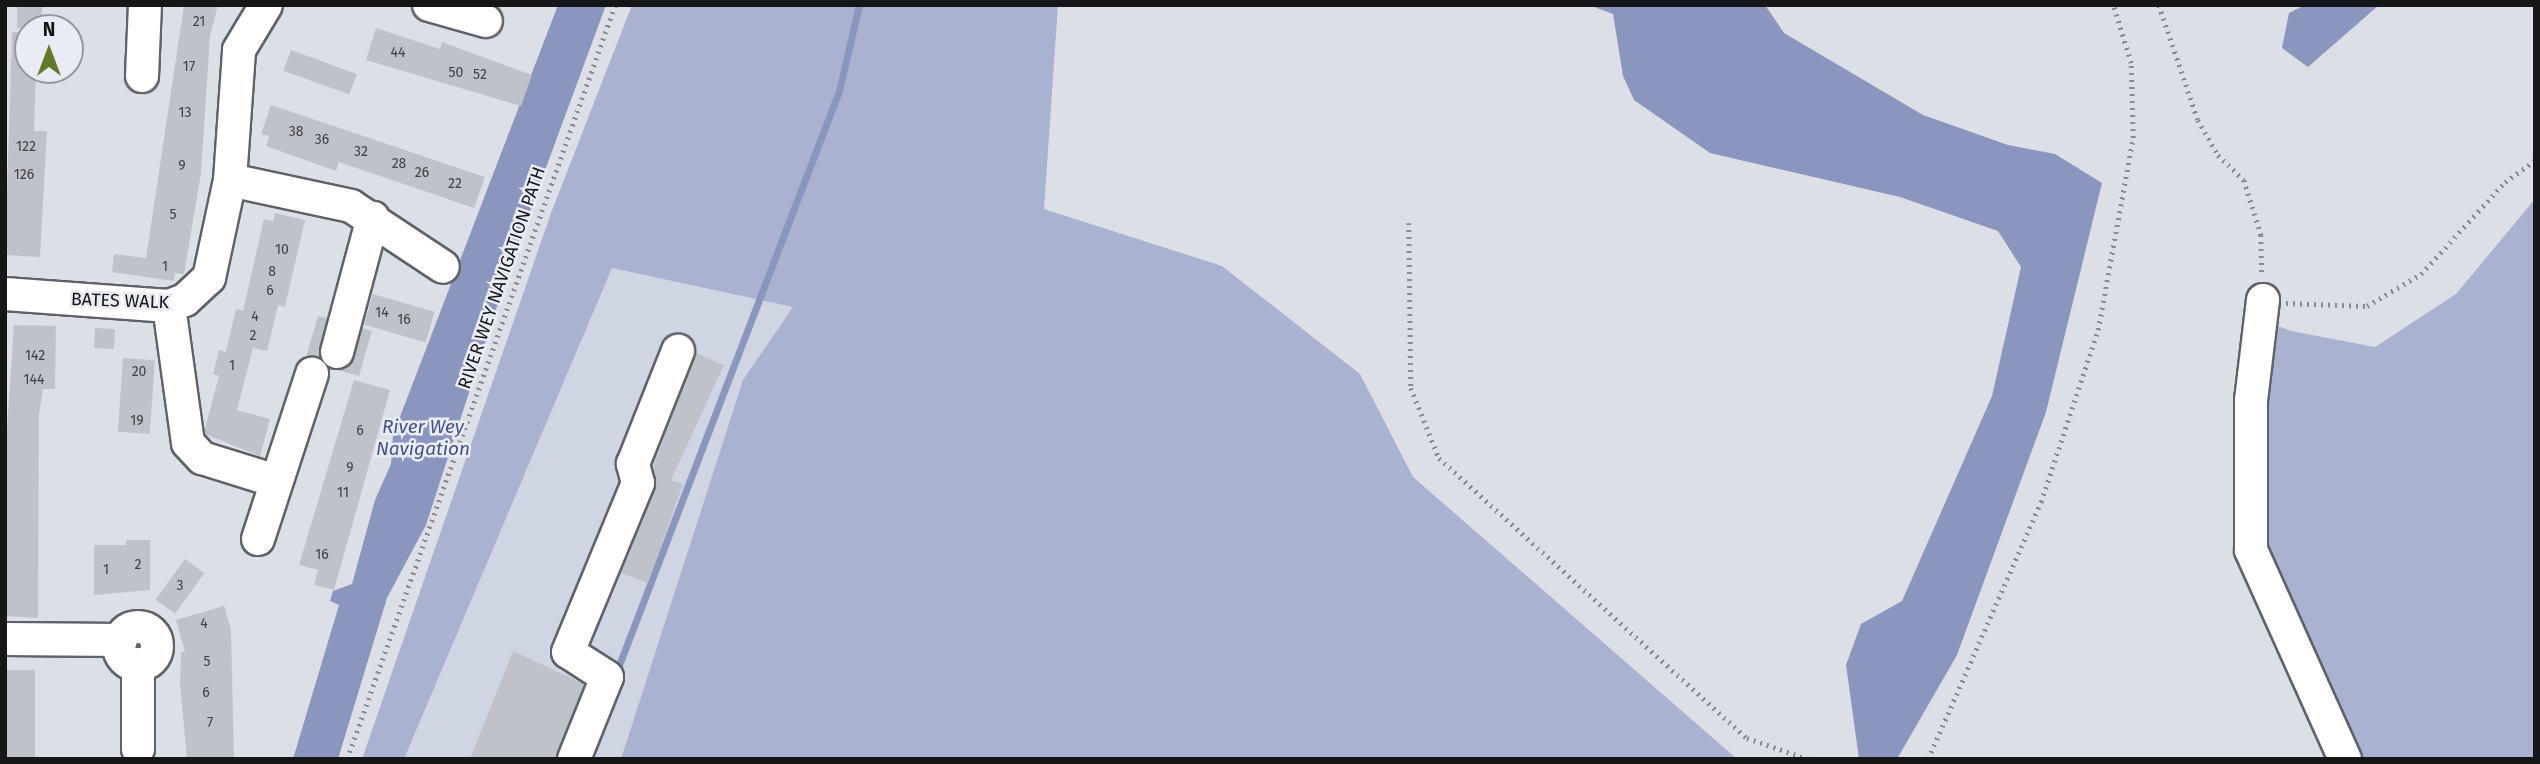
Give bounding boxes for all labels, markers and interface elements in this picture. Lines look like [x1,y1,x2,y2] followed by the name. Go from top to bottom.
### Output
[14,14,84,84] north arrow
[193,14,205,30] house number: 21
[43,18,55,41] text: N
[391,45,405,61] house number: 44
[183,59,195,75] house number: 17
[449,65,463,81] house number: 50
[473,67,487,83] house number: 52
[178,105,192,121] house number: 13
[289,124,303,140] house number: 38
[315,132,329,148] house number: 36
[16,139,36,155] house number: 122
[354,144,368,160] house number: 32
[392,156,406,172] house number: 28
[178,158,186,174] house number: 9
[454,164,550,392] street label: RIVER WEY NAVIGATION PATH
[415,165,429,181] house number: 26
[14,167,34,183] house number: 126
[448,176,462,192] house number: 22
[169,207,177,223] house number: 5
[275,242,289,258] house number: 10
[162,259,168,275] house number: 1
[268,264,276,280] house number: 8
[266,283,274,299] house number: 6
[70,288,170,314] street label: BATES WALK
[375,305,389,321] house number: 14
[251,309,259,325] house number: 4
[397,312,411,328] house number: 16
[250,328,256,344] house number: 2
[25,348,45,364] house number: 142
[229,358,235,374] house number: 1
[132,364,146,380] house number: 20
[24,372,44,388] house number: 144
[130,413,144,429] house number: 19
[376,416,470,460] water label: River Wey Navigation
[356,423,364,439] house number: 6
[346,460,354,476] house number: 9
[337,485,349,501] house number: 11
[315,547,329,563] house number: 16
[135,557,141,573] house number: 2
[103,562,109,578] house number: 1
[177,578,183,594] house number: 3
[200,616,208,632] house number: 4
[203,654,211,670] house number: 5
[202,685,210,701] house number: 6
[207,715,213,731] house number: 7

